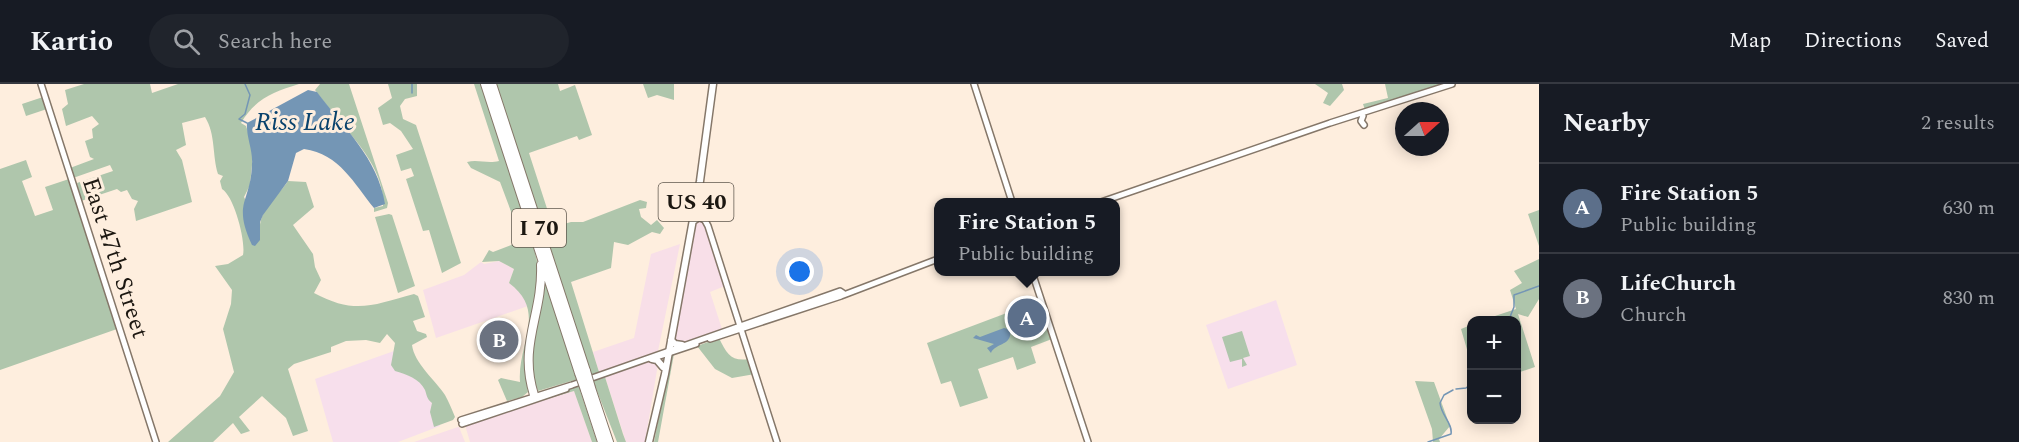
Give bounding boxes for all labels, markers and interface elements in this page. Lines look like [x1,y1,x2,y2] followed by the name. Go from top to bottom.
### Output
[149,14,569,68] search box
[30,20,113,63] text: Kartio
[170,25,203,58] icon: search
[218,25,332,58] text: Search here
[1729,25,1771,57] text: Map
[1804,25,1902,57] text: Directions
[1935,25,1989,57] text: Saved
[255,102,355,142] water label: Riss Lake
[1395,102,1449,156] north arrow
[1563,103,1649,143] text: Nearby
[1921,108,1995,138] text: 2 results
[72,173,158,343] street label: East 47th Street
[1620,177,1759,210] text: Fire Station 5
[658,183,734,221] road number: US 40
[1575,193,1590,223] text: A
[1943,193,1995,223] text: 630 m
[934,198,1120,276] popup
[958,206,1096,239] text: Fire Station 5
[512,209,566,247] road number: I 70
[1620,210,1756,240] text: Public building
[958,239,1094,269] text: Public building
[785,257,814,286] your location
[1620,267,1736,300] text: LifeChurch
[1575,283,1590,313] text: B
[1943,283,1995,313] text: 830 m
[1008,296,1046,340] pin: A
[1620,300,1687,330] text: Church
[1467,316,1521,424] map controls
[1467,316,1521,370] button: +
[480,318,518,362] pin: B
[1467,370,1521,424] button: −

